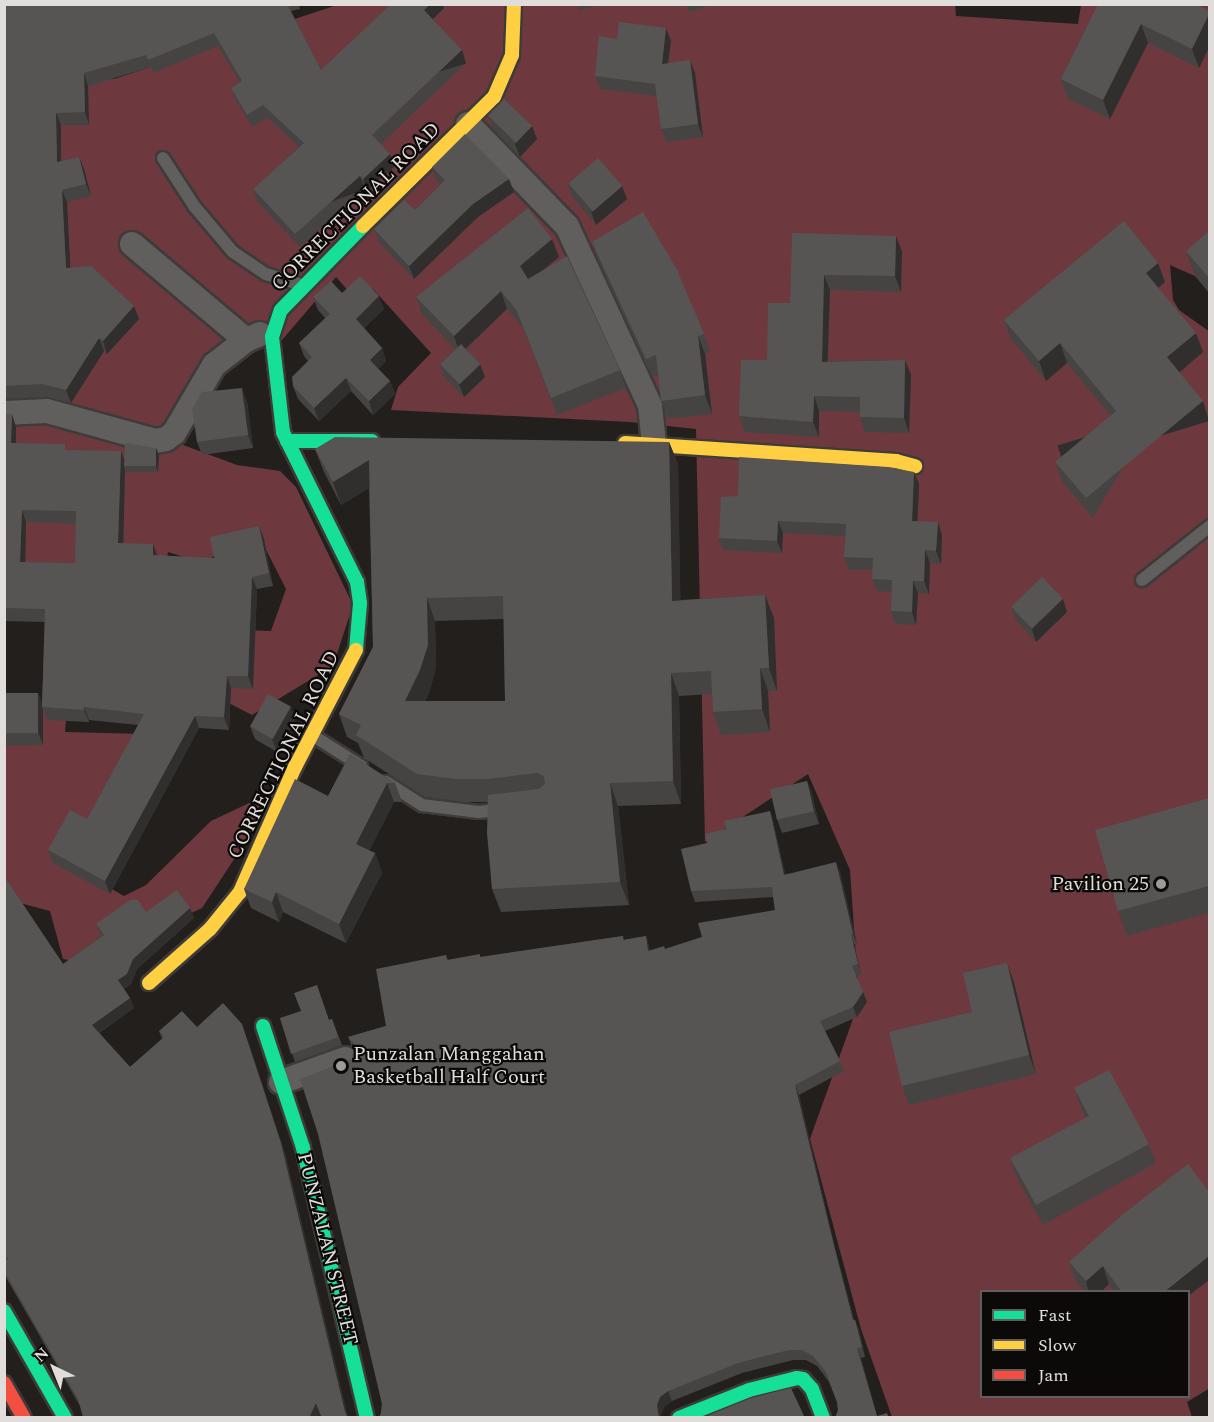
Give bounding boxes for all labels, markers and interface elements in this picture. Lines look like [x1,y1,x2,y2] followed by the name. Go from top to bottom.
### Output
[267,118,445,296] street label: CORRECTIONAL ROAD
[223,647,345,863] street label: CORRECTIONAL ROAD
[1051,872,1149,896] place label: Pavilion 25
[1154,877,1168,891] marker: Pavilion 25
[353,1042,545,1089] place label: Punzalan Manggahan Basketball Half Court
[334,1059,348,1073] marker: Punzalan Manggahan Basketball Half Court
[291,1150,363,1348] street label: PUNZALAN STREET
[980,1290,1190,1398] legend
[1038,1302,1071,1329] text: Fast
[1038,1332,1076,1359] text: Slow
[24,1338,84,1398] north arrow
[29,1342,55,1368] text: N
[1038,1362,1069,1389] text: Jam

